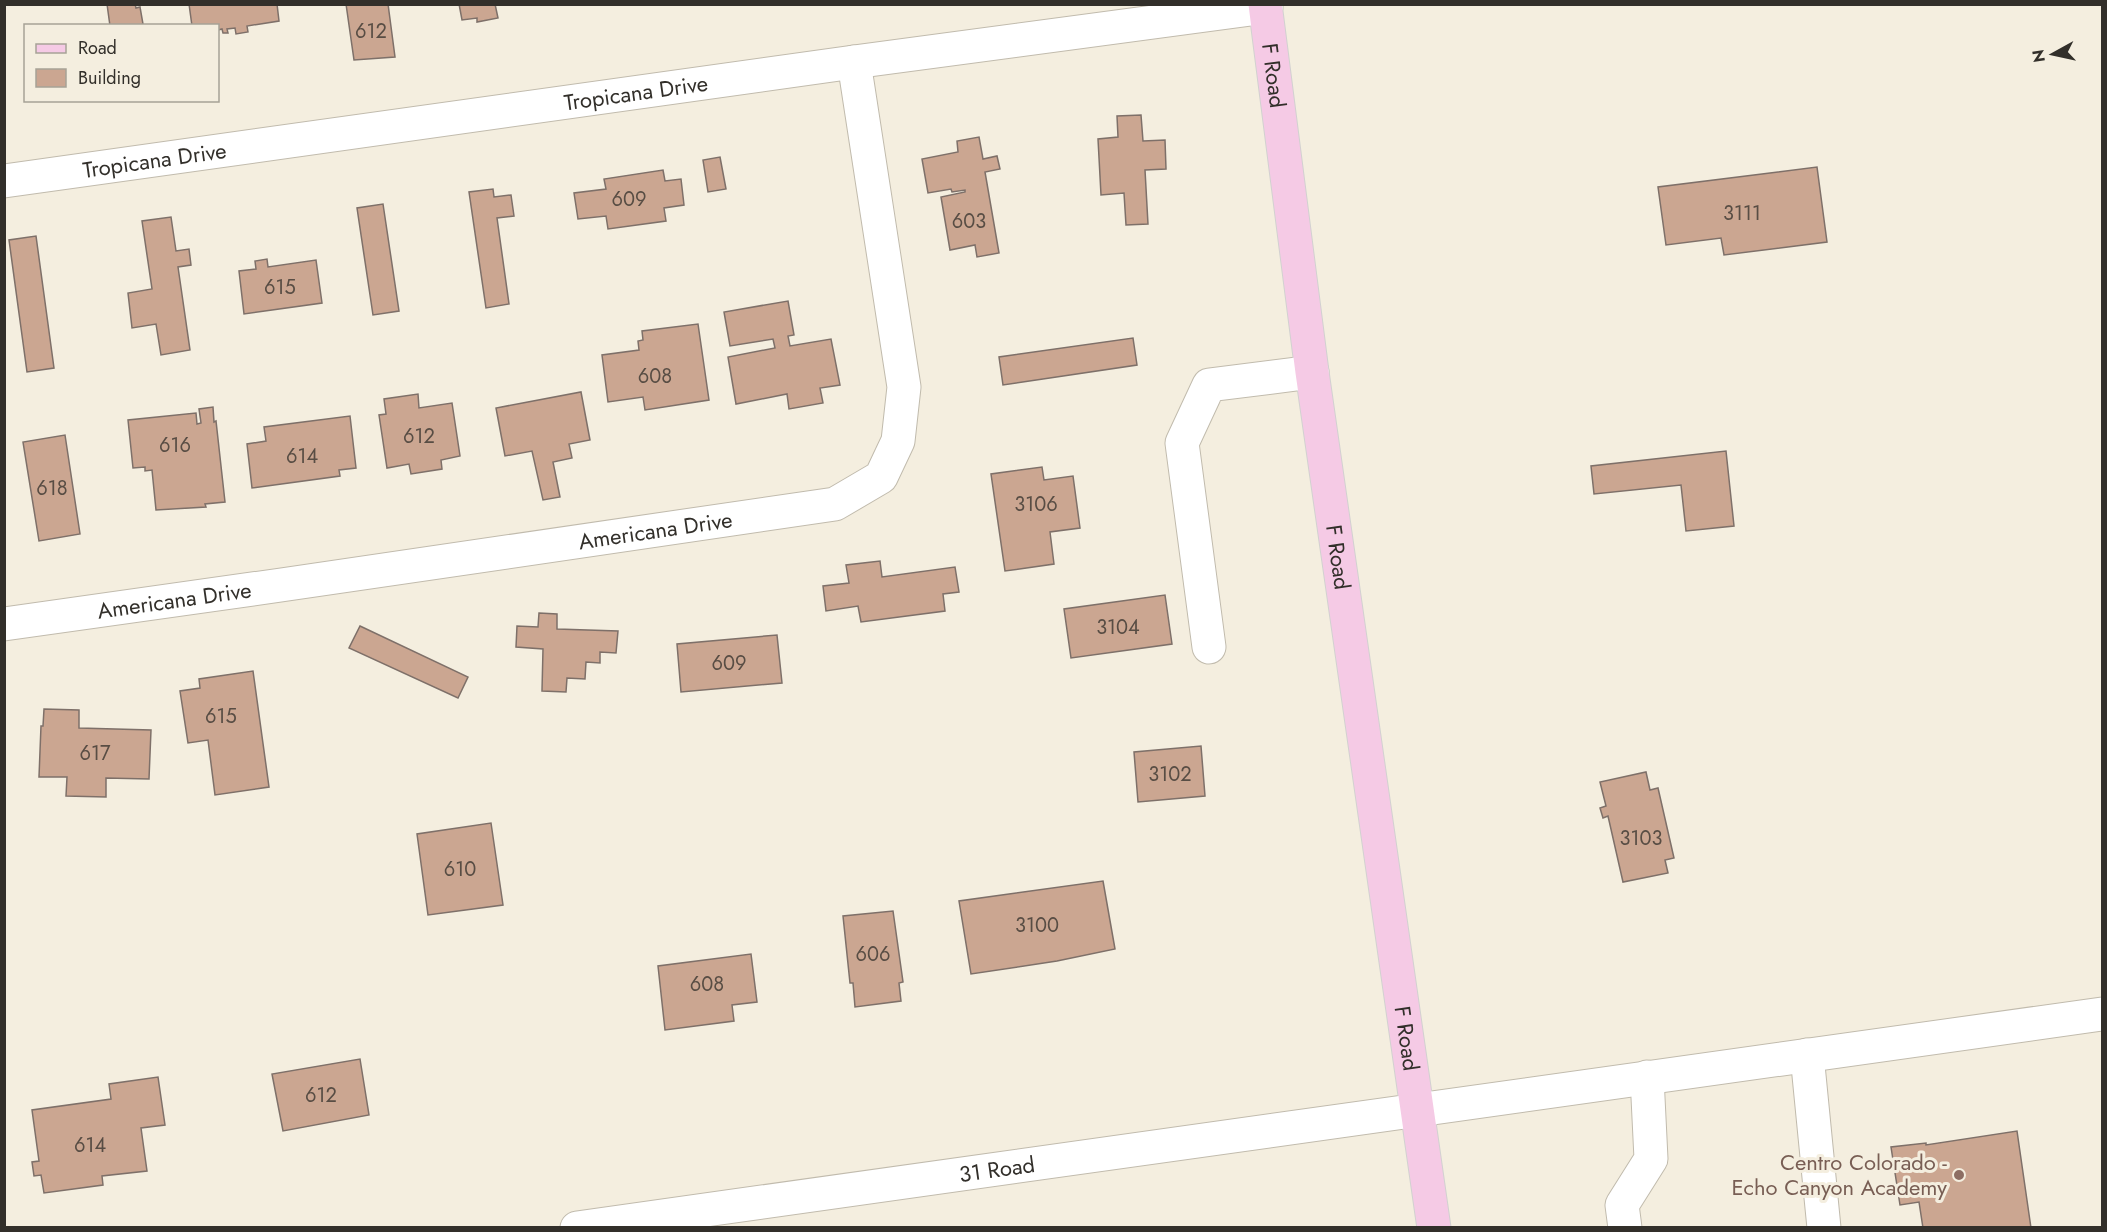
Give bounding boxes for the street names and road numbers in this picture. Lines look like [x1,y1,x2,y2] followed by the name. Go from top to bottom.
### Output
[1254,41,1294,110] street label: F Road
[562,67,710,118] street label: Tropicana Drive
[81,134,228,186] street label: Tropicana Drive
[576,503,734,557] street label: Americana Drive
[1318,523,1359,592] street label: F Road
[95,573,253,627] street label: Americana Drive
[1387,1004,1427,1073] street label: F Road
[957,1148,1037,1190] street label: 31 Road

